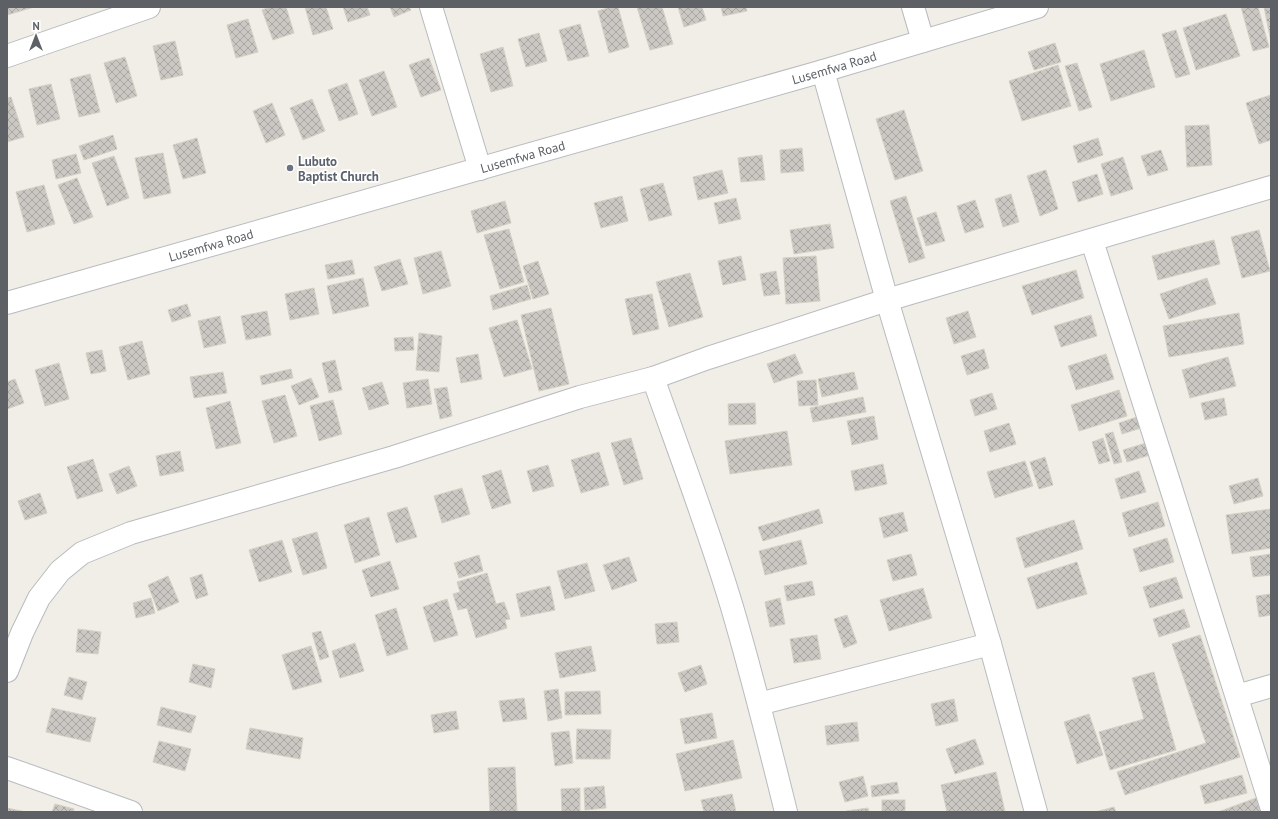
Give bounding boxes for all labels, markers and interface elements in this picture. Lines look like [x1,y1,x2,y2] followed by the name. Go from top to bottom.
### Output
[16,16,56,56] north arrow
[32,19,40,33] text: N
[790,47,879,88] street label: Lusemfwa Road
[478,137,567,177] street label: Lusemfwa Road
[298,153,379,185] place label: Lubuto Baptist Church
[285,163,295,173] marker: Lubuto Baptist Church
[167,225,255,266] street label: Lusemfwa Road

